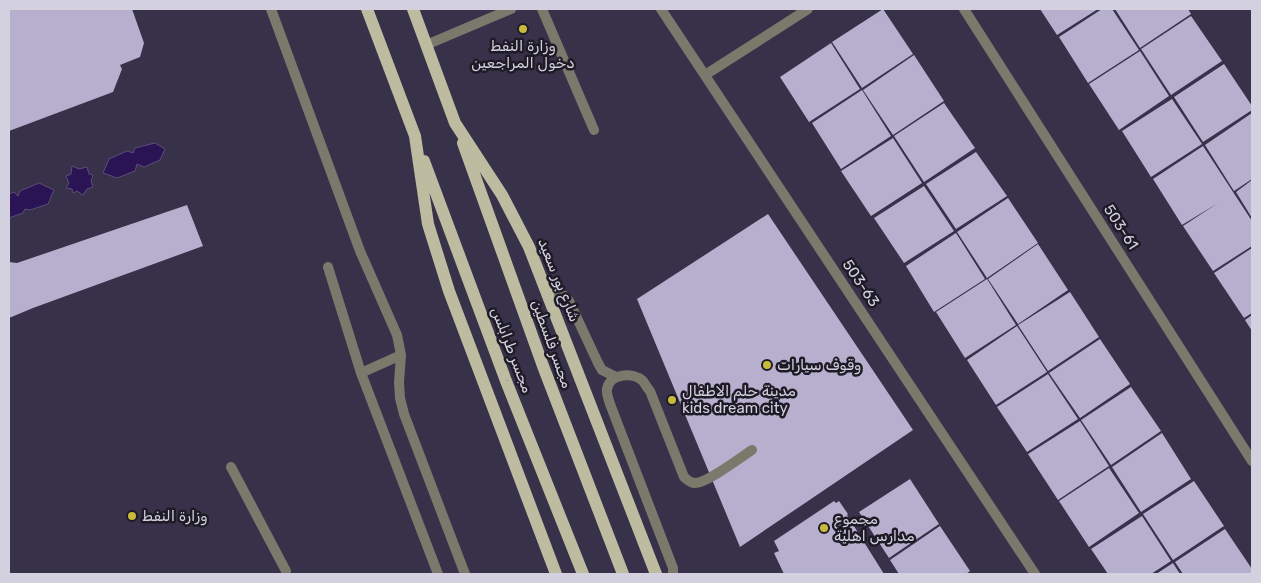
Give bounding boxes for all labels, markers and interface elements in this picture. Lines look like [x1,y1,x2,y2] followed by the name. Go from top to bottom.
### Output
[517,23,529,35] marker: وزارة النفط دخول المراجعين
[471,37,575,72] place label: وزارة النفط دخول المراجعين
[1100,201,1142,253] street label: 503-61
[532,235,584,325] street label: شارع بور سعيد
[839,256,883,310] street label: 503-63
[528,297,576,391] street label: مجسر فلسطين
[487,304,537,396] street label: مجسر طرابلس
[777,356,861,375] place label: وقوف سيارات
[761,359,773,371] marker: وقوف سيارات
[682,382,796,417] place label: مدينة حلم الاطفال kids dream city
[666,394,678,406] marker: مدينة حلم الاطفال kids dream city
[142,507,208,526] place label: وزارة النفط
[126,510,138,522] marker: وزارة النفط
[834,510,914,545] place label: مجموع مدارس اهلية
[818,522,830,534] marker: مجموع مدارس اهلية

